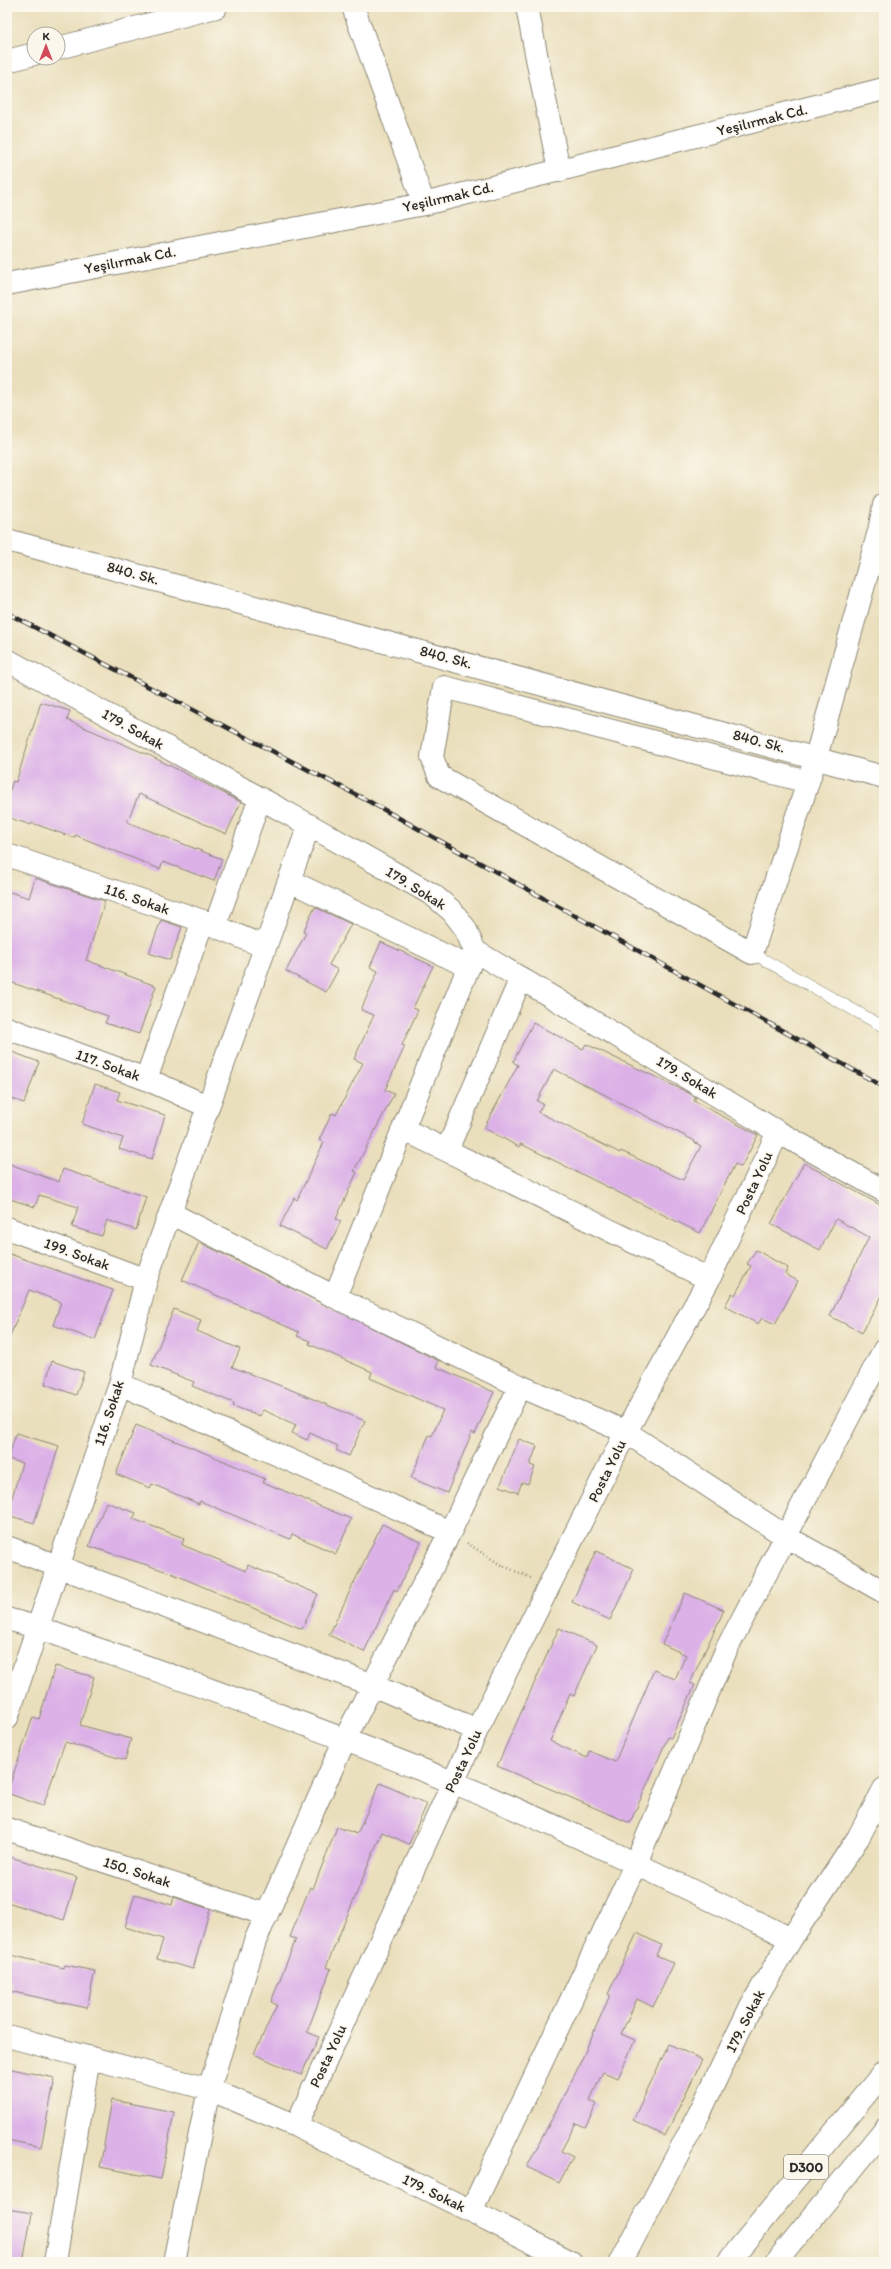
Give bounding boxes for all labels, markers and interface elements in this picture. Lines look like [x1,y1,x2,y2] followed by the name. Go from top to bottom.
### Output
[26,26,66,66] north arrow
[42,30,50,43] text: K
[715,100,809,140] street label: Yeşilırmak Cd.
[401,178,495,216] street label: Yeşilırmak Cd.
[83,242,177,278] street label: Yeşilırmak Cd.
[105,557,161,589] street label: 840. Sk.
[418,641,474,673] street label: 840. Sk.
[99,705,167,754] street label: 179. Sokak
[731,725,787,757] street label: 840. Sk.
[382,862,450,914] street label: 179. Sokak
[102,879,172,919] street label: 116. Sokak
[73,1045,143,1085] street label: 117. Sokak
[653,1052,721,1102] street label: 179. Sokak
[732,1149,776,1217] street label: Posta Yolu
[42,1234,113,1274] street label: 199. Sokak
[90,1378,128,1448] street label: 116. Sokak
[584,1437,630,1505] street label: Posta Yolu
[441,1727,485,1795] street label: Posta Yolu
[101,1853,173,1891] street label: 150. Sokak
[721,1986,769,2055] street label: 179. Sokak
[306,2022,350,2090] street label: Posta Yolu
[784,2155,828,2179] road number: D300
[399,2170,469,2216] street label: 179. Sokak

